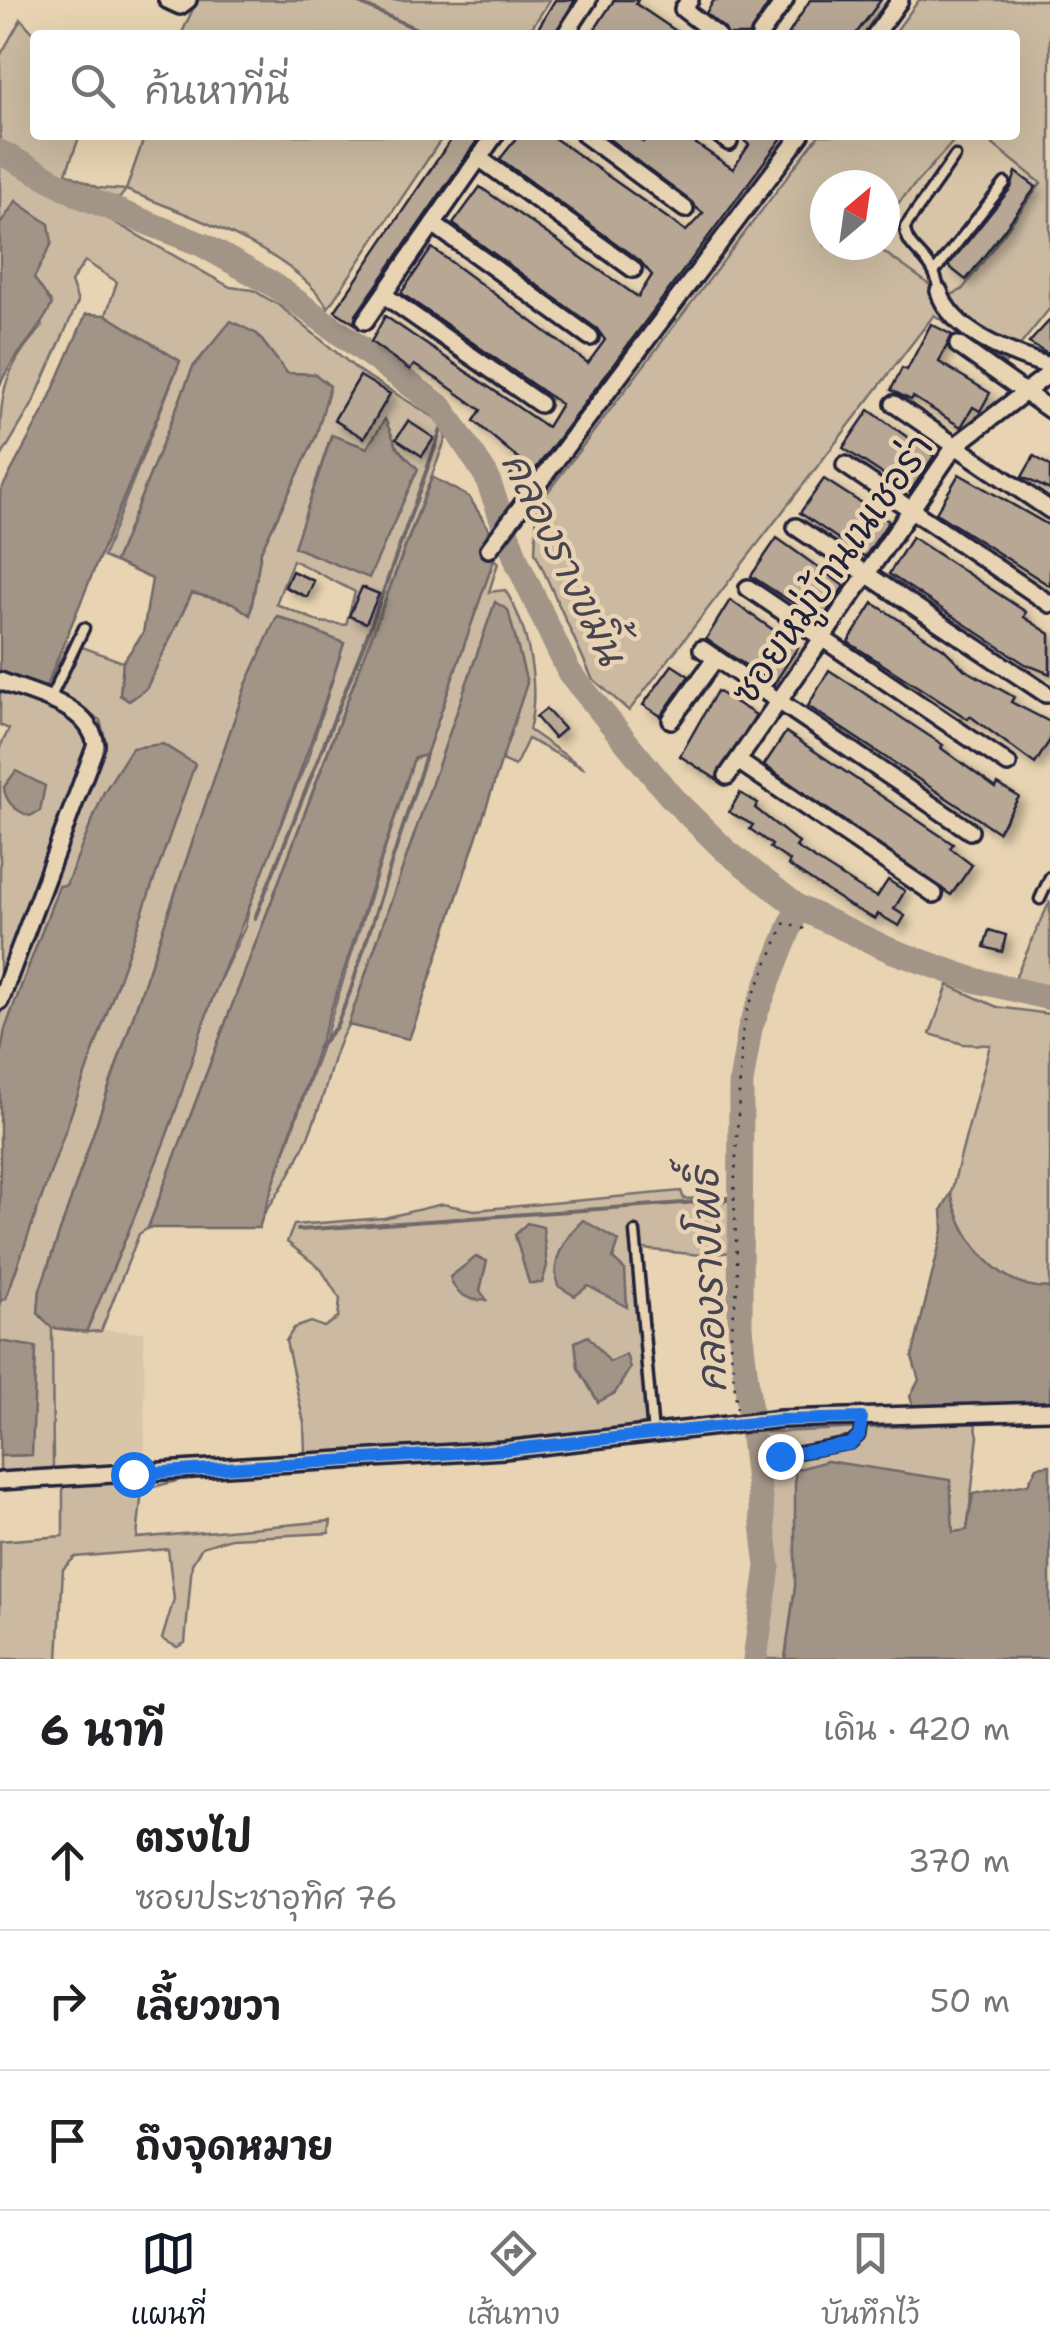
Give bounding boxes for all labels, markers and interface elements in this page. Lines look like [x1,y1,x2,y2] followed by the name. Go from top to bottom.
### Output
[30,30,1020,140] search box
[65,58,120,113] icon: search
[145,65,289,116] text: ค้นหาที่นี่
[810,170,900,260] north arrow
[719,423,946,715] street label: ซอยหมู่บ้านเนเชอร่า
[489,439,646,675] water label: คลองรางขมิ้น
[668,1156,739,1394] water label: คลองรางโพธิ์
[758,1434,804,1480] route end
[111,1452,157,1498] route start
[40,1702,165,1758] text: 6 นาที
[823,1707,1010,1750] text: เดิน · 420 m
[135,1812,252,1863] text: ตรงไป
[40,1833,95,1888] icon: ahead
[908,1839,1010,1882] text: 370 m
[135,1876,398,1919] text: ซอยประชาอุทิศ 76
[40,1973,95,2028] icon: right
[930,1979,1010,2022] text: 50 m
[135,1980,281,2031] text: เลี้ยวขวา
[40,2113,95,2168] icon: arrive
[135,2120,333,2171] text: ถึงจุดหมาย
[131,2226,206,2335] tab: แผนที่
[467,2226,560,2335] tab: เส้นทาง
[821,2226,919,2335] tab: บันทึกไว้

